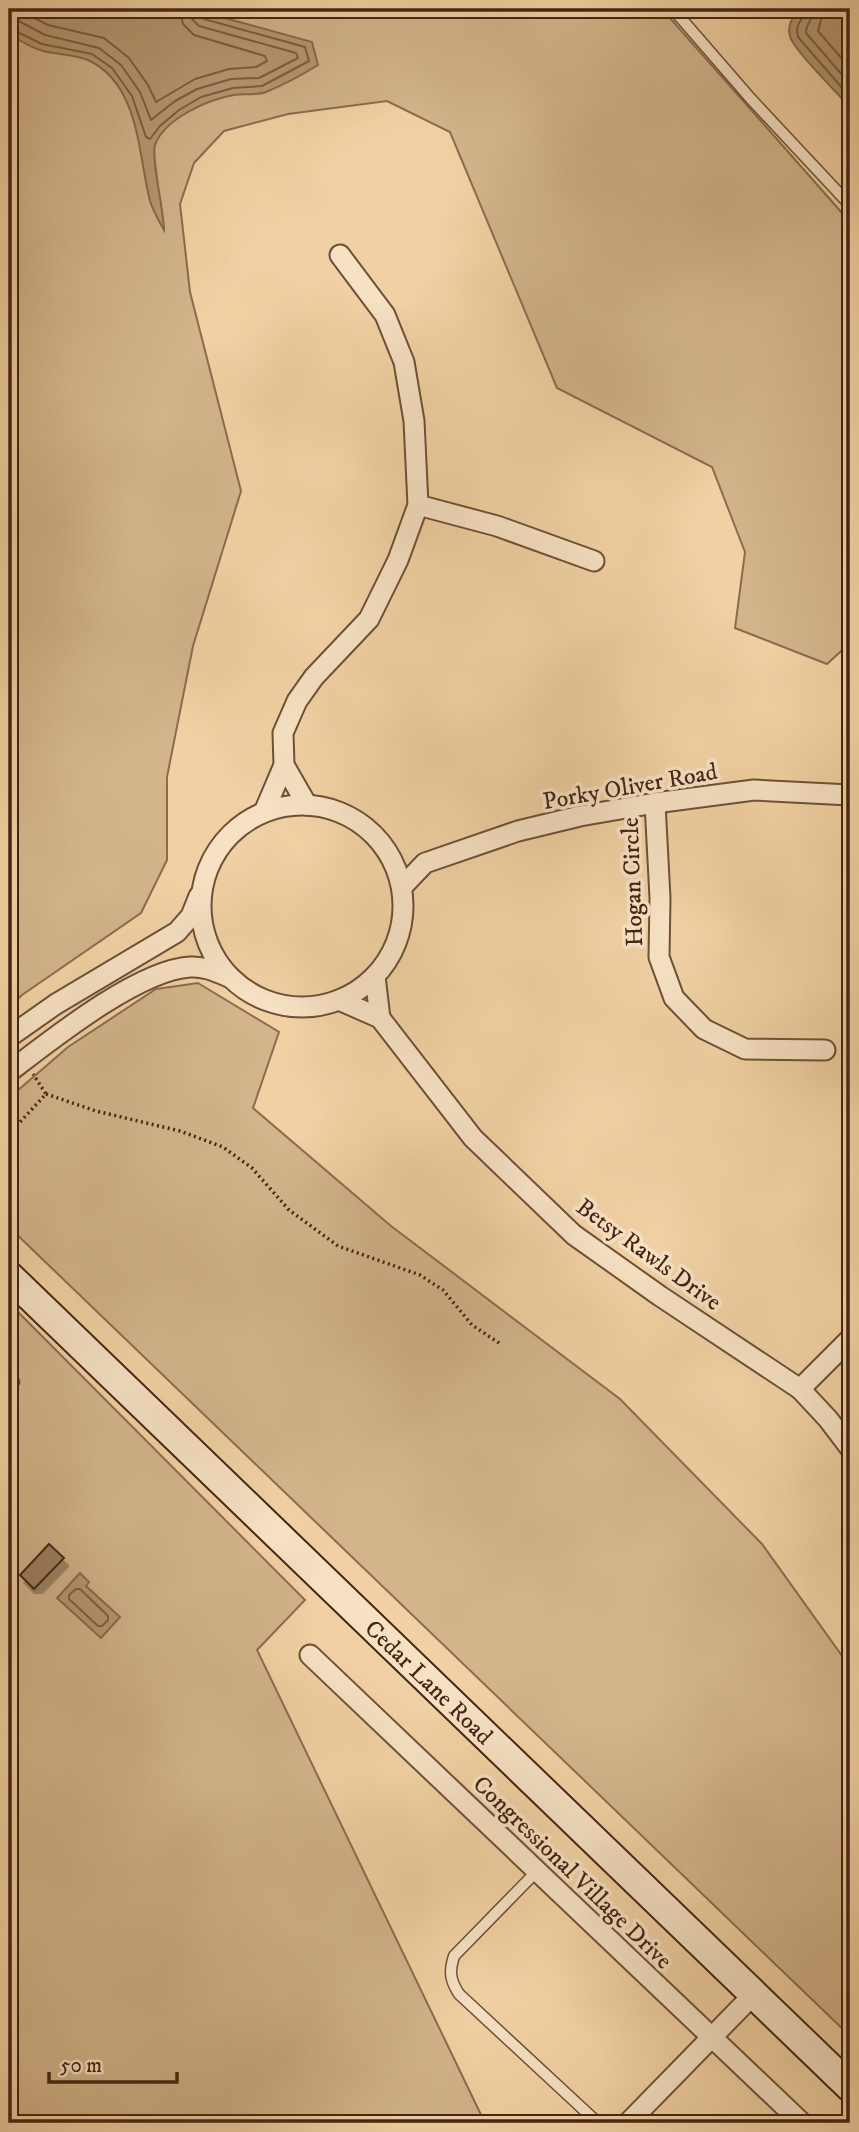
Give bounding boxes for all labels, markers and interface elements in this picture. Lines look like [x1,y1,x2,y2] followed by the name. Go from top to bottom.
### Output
[541,757,720,817] street label: Porky Oliver Road
[616,817,650,947] street label: Hogan Circle
[570,1192,727,1318] street label: Betsy Rawls Drive
[358,1614,499,1751] street label: Cedar Lane Road
[466,1770,678,1976] street label: Congressional Village Drive
[49,2041,177,2085] scale bar
[60,2053,102,2079] text: 50 m

